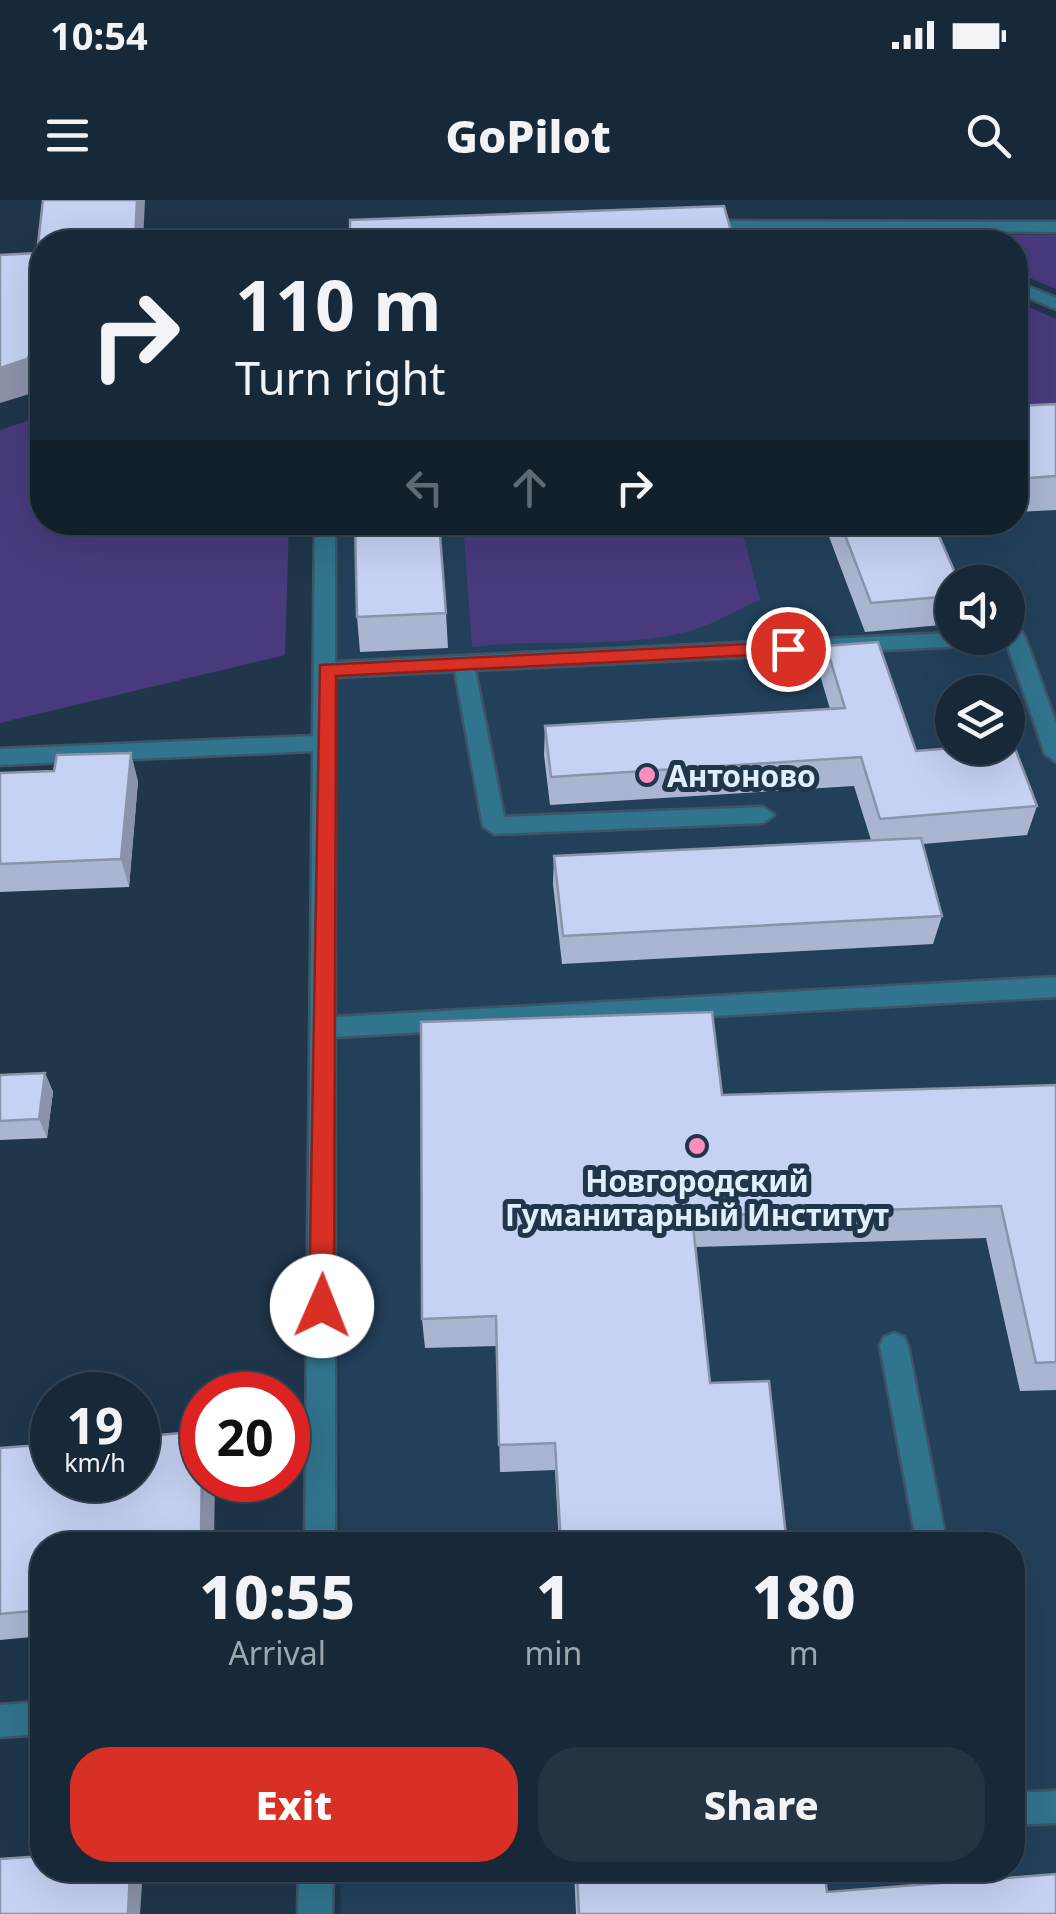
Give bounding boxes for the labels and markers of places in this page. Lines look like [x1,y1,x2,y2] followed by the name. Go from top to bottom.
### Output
[746,607,831,692] pin
[667,755,816,796] place label: Антоново
[636,764,658,786] marker: Антоново
[686,1135,708,1157] marker: Новгородский Гуманитарный Институт
[505,1160,889,1235] place label: Новгородский Гуманитарный Институт

